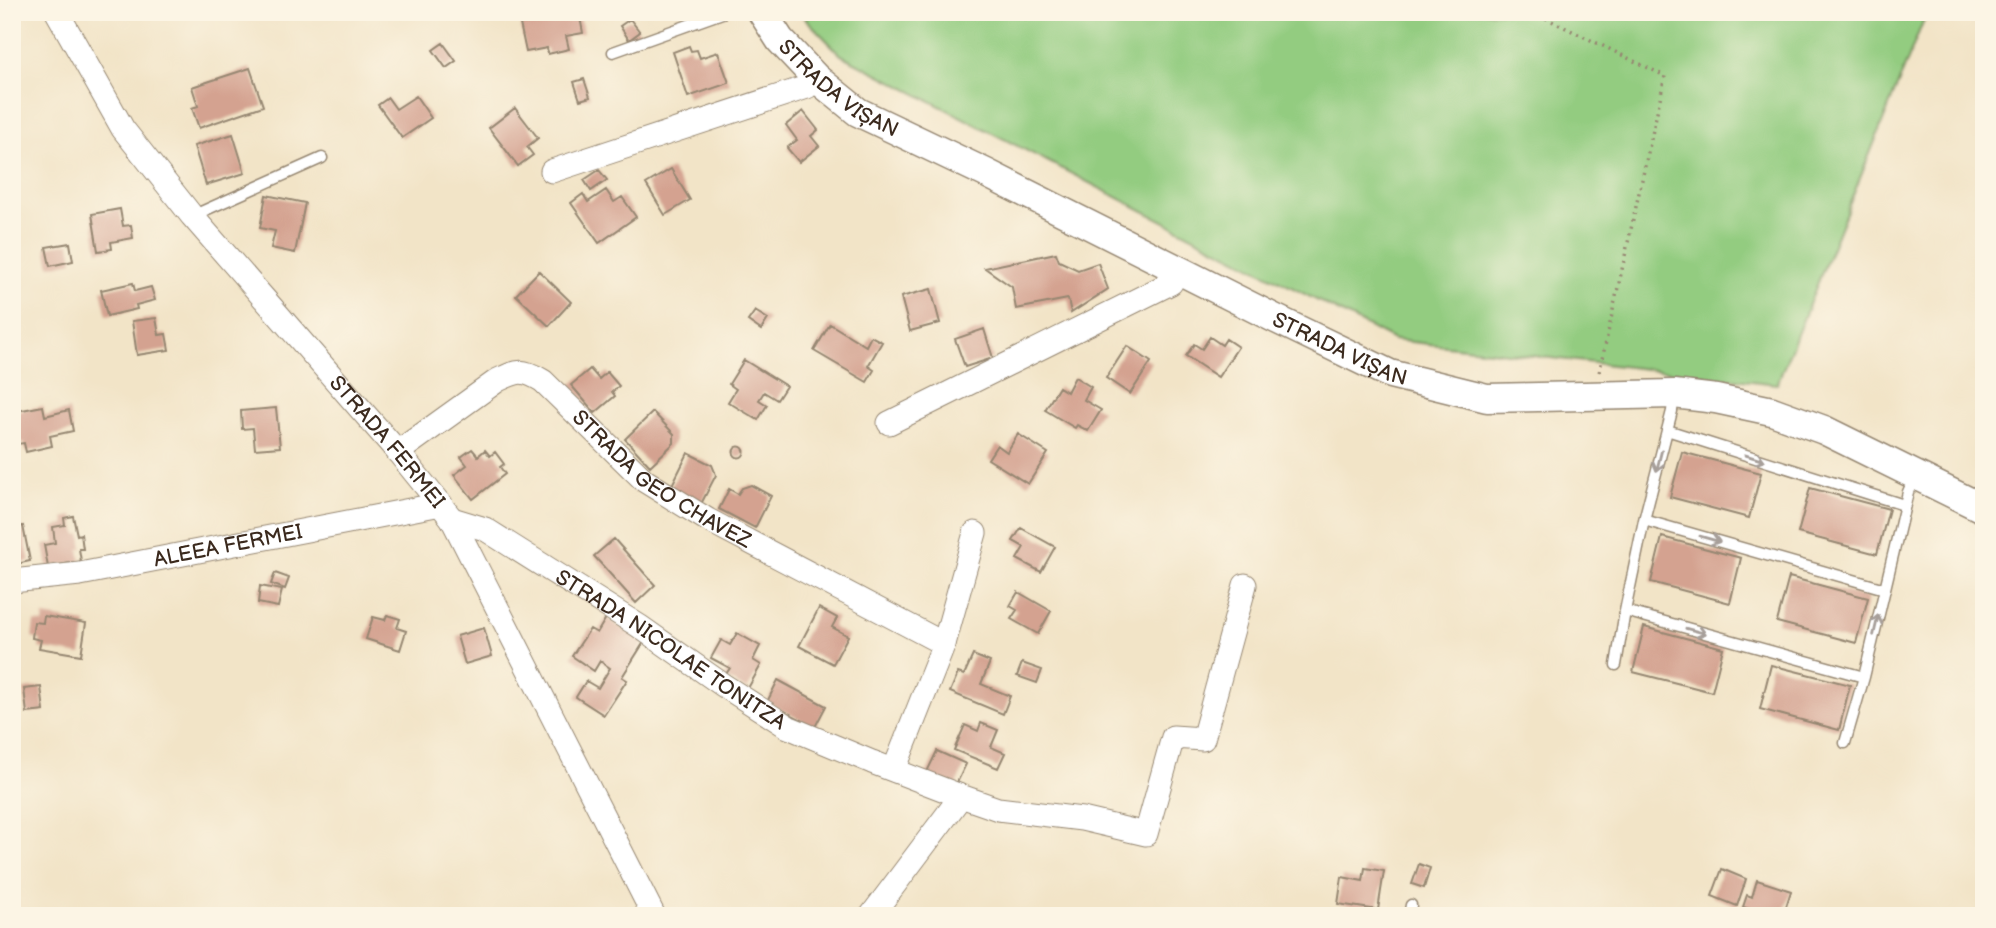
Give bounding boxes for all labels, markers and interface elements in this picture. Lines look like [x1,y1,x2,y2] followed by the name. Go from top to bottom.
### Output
[773,34,902,142] street label: STRADA VIȘAN
[1268,307,1410,391] street label: STRADA VIȘAN
[324,371,450,513] street label: STRADA FERMEI
[567,405,756,554] street label: STRADA GEO CHAVEZ
[1652,449,1665,472] one-way arrow
[1744,452,1766,465] one-way arrow
[152,519,304,572] street label: ALEEA FERMEI
[1698,533,1721,546] one-way arrow
[551,565,790,735] street label: STRADA NICOLAE TONITZA
[1870,614,1883,637] one-way arrow
[1685,625,1707,638] one-way arrow

